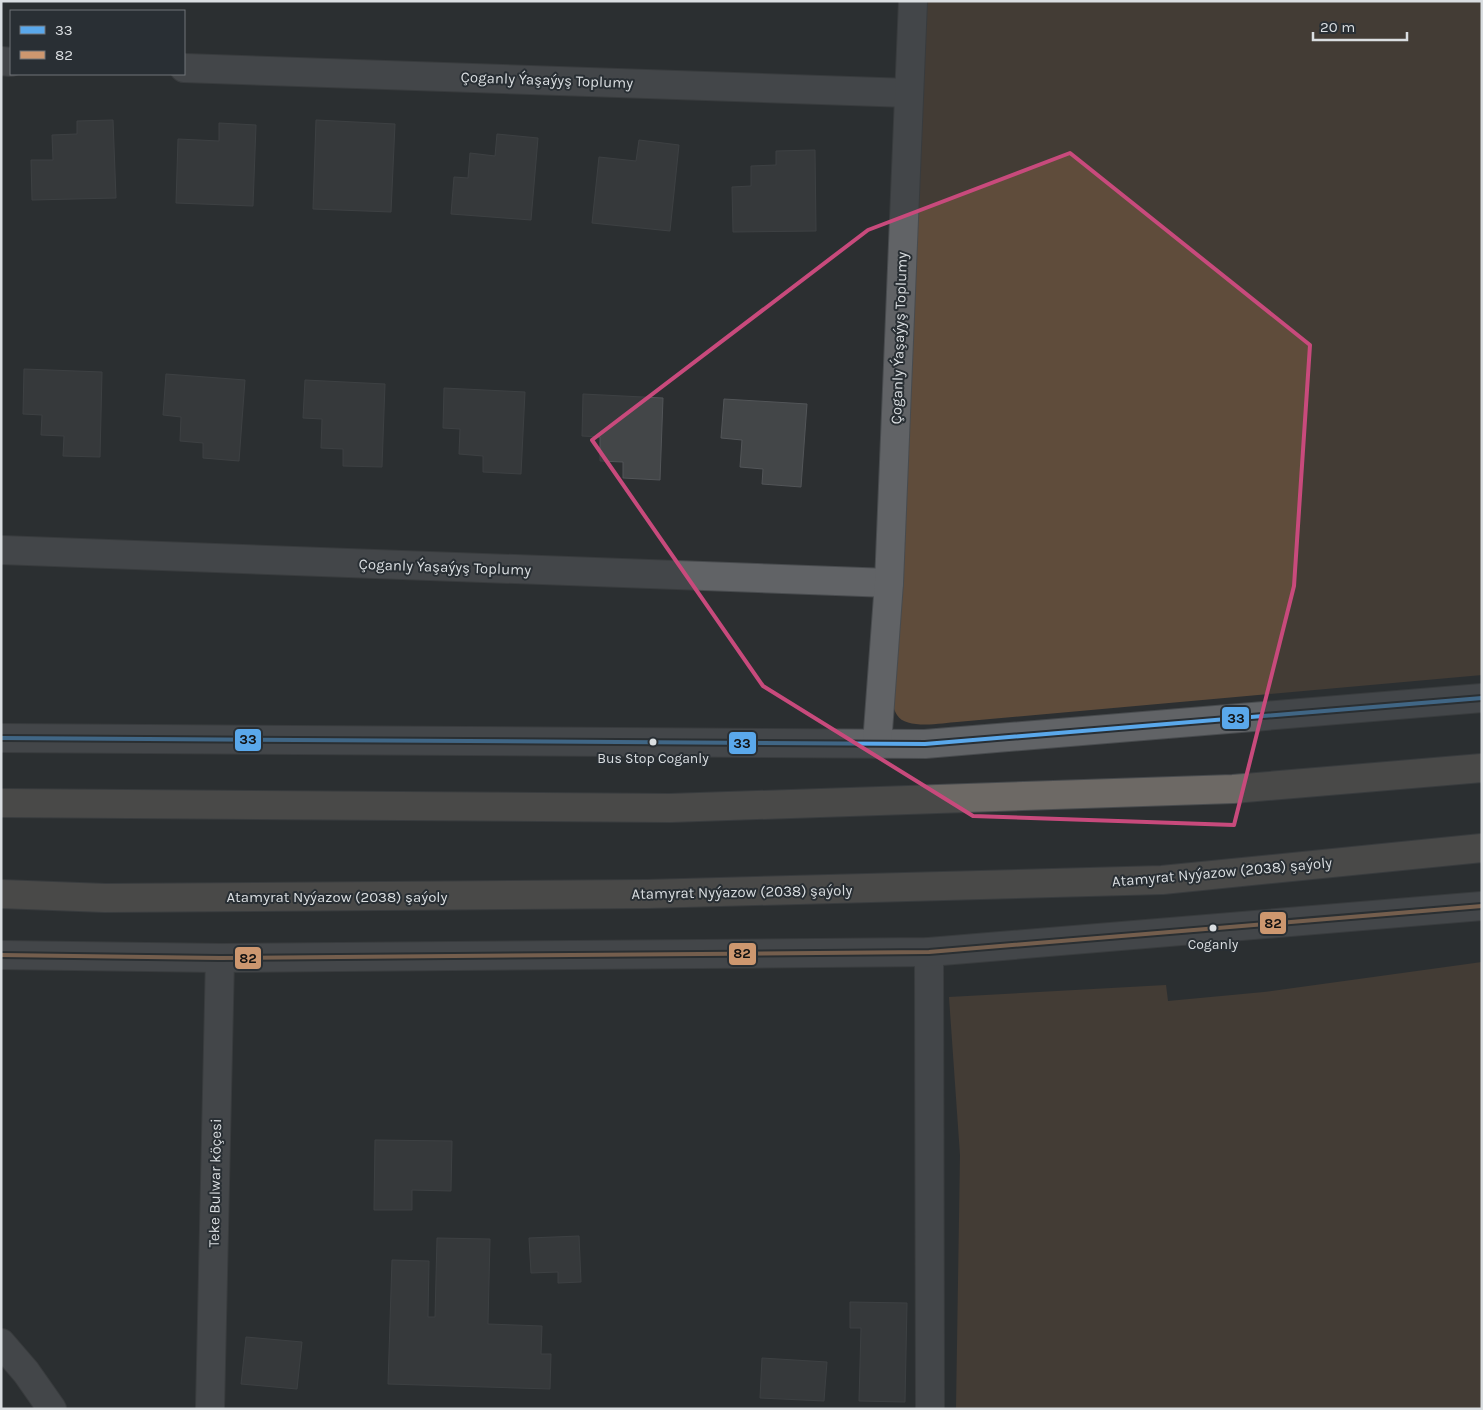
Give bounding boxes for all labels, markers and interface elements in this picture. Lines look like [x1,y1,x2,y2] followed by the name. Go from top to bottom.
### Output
[10,10,185,75] legend
[1313,10,1407,42] scale bar
[1320,18,1355,36] text: 20 m
[55,21,73,39] text: 33
[55,46,73,64] text: 82
[460,68,634,92] street label: Çoganly Ýaşaýyş Toplumy
[887,251,911,425] street label: Çoganly Ýaşaýyş Toplumy
[358,555,532,579] street label: Çoganly Ýaşaýyş Toplumy
[1221,706,1250,730] line badge: 33
[1227,710,1245,727] text: 33
[234,728,262,752] line badge: 33
[239,731,257,748] text: 33
[728,731,757,755] line badge: 33
[733,735,751,752] text: 33
[648,737,658,747] marker: Bus Stop Coganly
[597,750,709,767] place label: Bus Stop Coganly
[1111,853,1333,891] street label: Atamyrat Nyýazow (2038) şaýoly
[631,881,853,903] street label: Atamyrat Nyýazow (2038) şaýoly
[226,888,448,906] street label: Atamyrat Nyýazow (2038) şaýoly
[1259,911,1287,935] line badge: 82
[1264,915,1282,932] text: 82
[1208,923,1218,933] marker: Coganly
[1188,936,1239,953] place label: Coganly
[728,942,757,966] line badge: 82
[733,945,751,962] text: 82
[234,946,262,970] line badge: 82
[239,950,257,967] text: 82
[205,1118,225,1248] street label: Teke Bulwar köçesi

